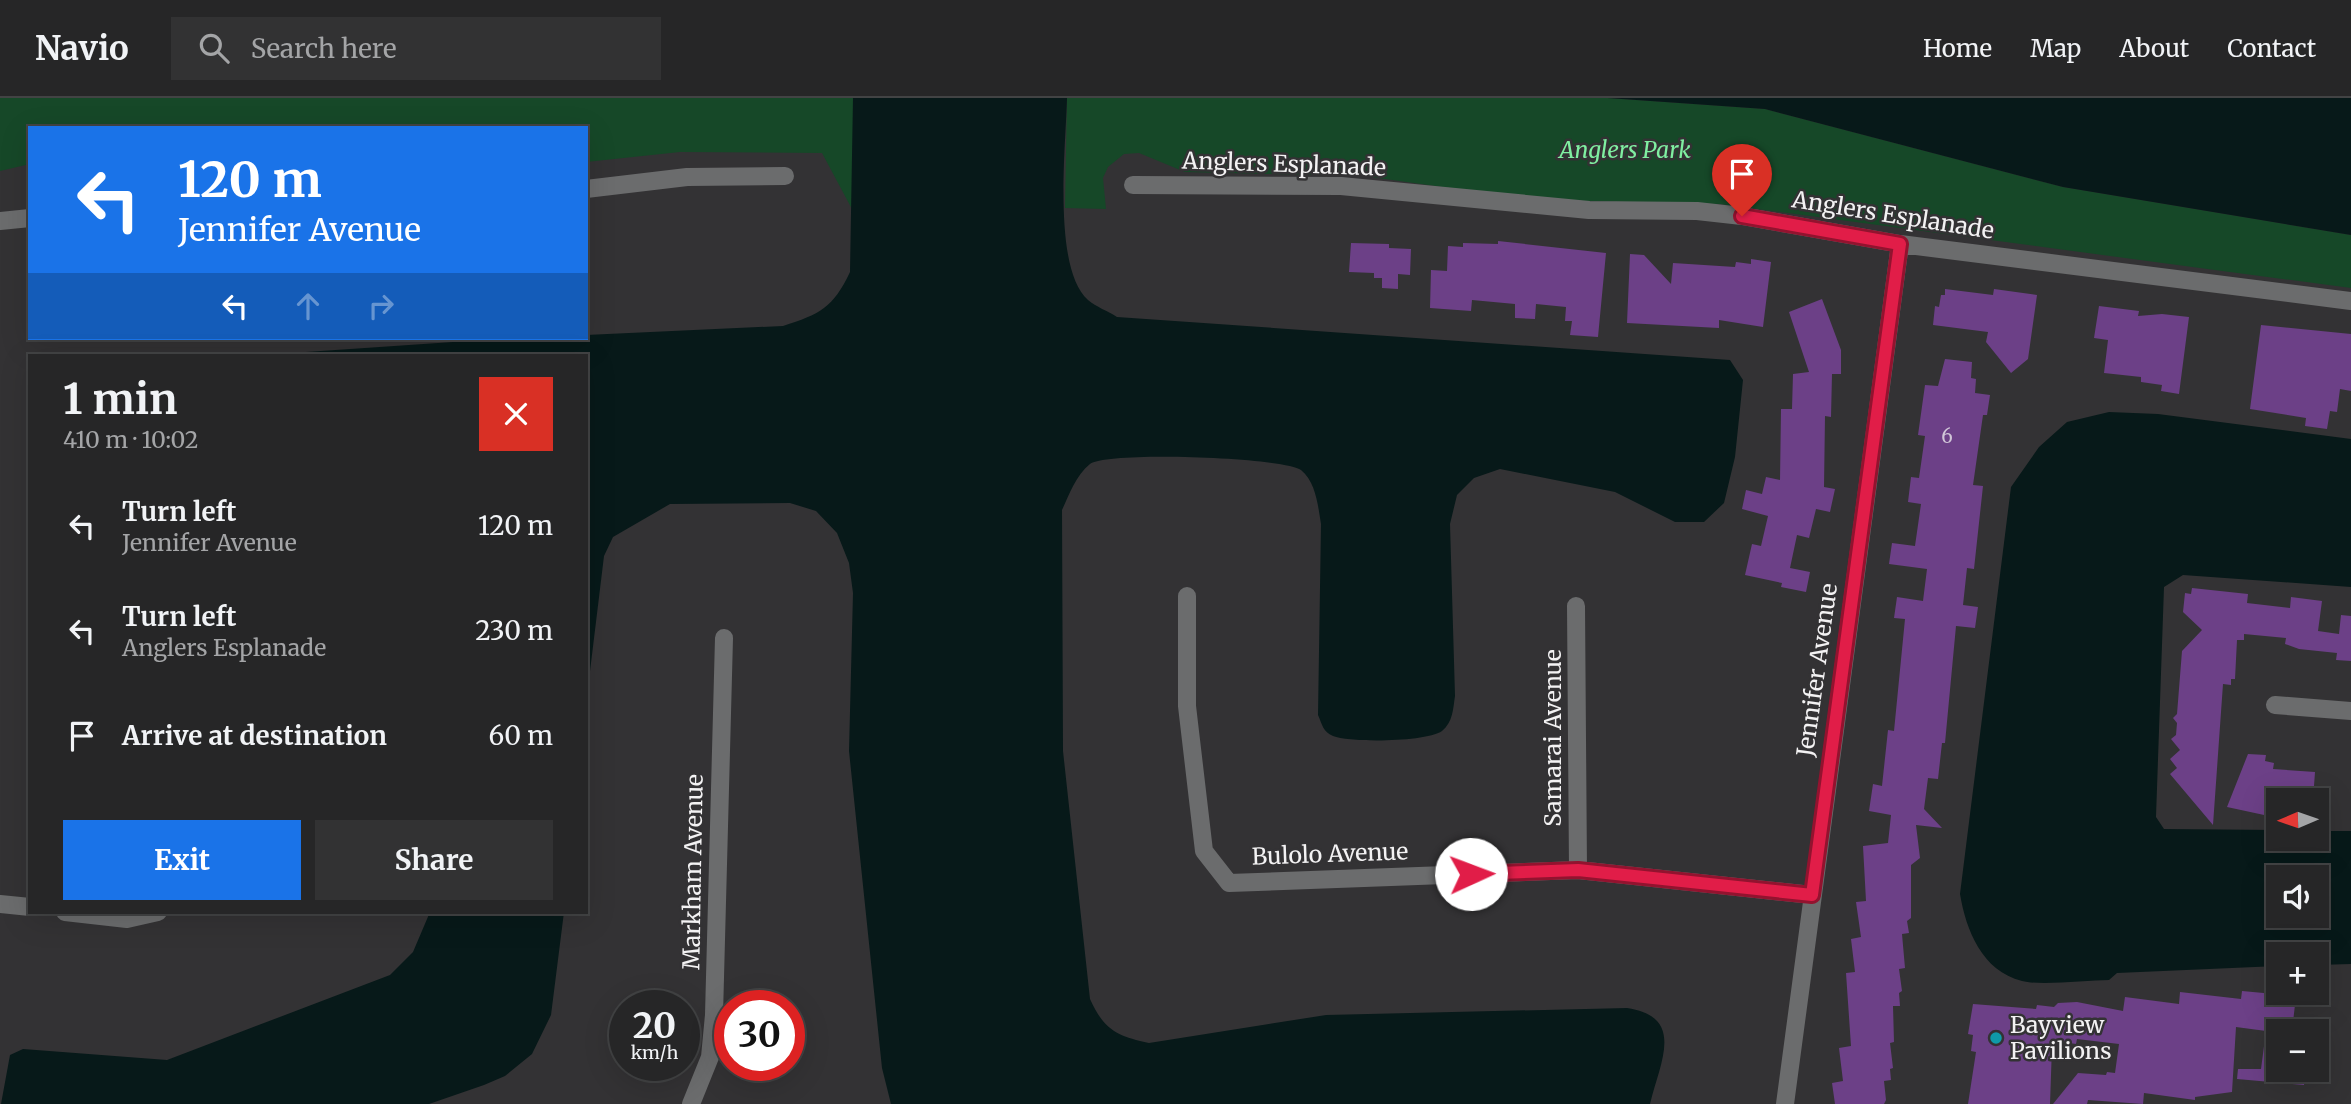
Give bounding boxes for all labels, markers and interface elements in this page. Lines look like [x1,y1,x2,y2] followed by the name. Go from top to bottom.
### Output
[171,17,661,80] search box
[35,28,129,69] text: Navio
[195,29,233,67] icon: search
[251,32,396,65] text: Search here
[1923,33,1992,64] text: Home
[2030,33,2081,64] text: Map
[2119,33,2189,64] text: About
[2227,33,2316,64] text: Contact
[1557,135,1691,164] park label: Anglers Park
[1712,144,1772,216] pin
[1181,145,1387,182] street label: Anglers Esplanade
[178,149,322,210] text: 120 m
[63,154,154,245] icon: left
[1723,155,1761,193] icon: arrive
[1789,184,1996,245] street label: Anglers Esplanade
[178,210,421,250] text: Jennifer Avenue
[216,287,254,325] icon: left
[289,287,327,325] icon: ahead
[362,287,400,325] icon: right
[63,373,177,425] text: 1 min
[479,377,553,451] button: close
[1941,424,1953,448] house number: 6
[63,425,198,454] text: 410 m · 10:02
[122,495,236,528] text: Turn left
[63,507,101,545] icon: left
[478,509,553,542] text: 120 m
[122,528,297,557] text: Jennifer Avenue
[1790,581,1843,759] street label: Jennifer Avenue
[122,600,236,633] text: Turn left
[63,612,101,650] icon: left
[475,614,553,647] text: 230 m
[122,633,326,662] text: Anglers Esplanade
[1538,649,1567,827] street label: Samarai Avenue
[63,717,101,755] icon: arrive
[122,719,387,752] text: Arrive at destination
[489,719,553,752] text: 60 m
[676,774,709,970] street label: Markham Avenue
[2266,788,2329,850] north arrow
[2266,788,2329,1082] map controls
[63,820,301,900] button: Exit
[315,820,553,900] button: Share
[1251,836,1409,871] street label: Bulolo Avenue
[1434,837,1508,911] position arrow
[2266,865,2329,928] button: sound
[2266,942,2329,1005] button: +
[714,990,805,1081] speed limit sign: 30
[633,1004,676,1048] text: 20
[2010,1010,2111,1065] place label: Bayview Pavilions
[2266,1019,2329,1082] button: −
[1988,1030,2004,1046] marker: Bayview Pavilions
[631,1041,678,1064] text: km/h

